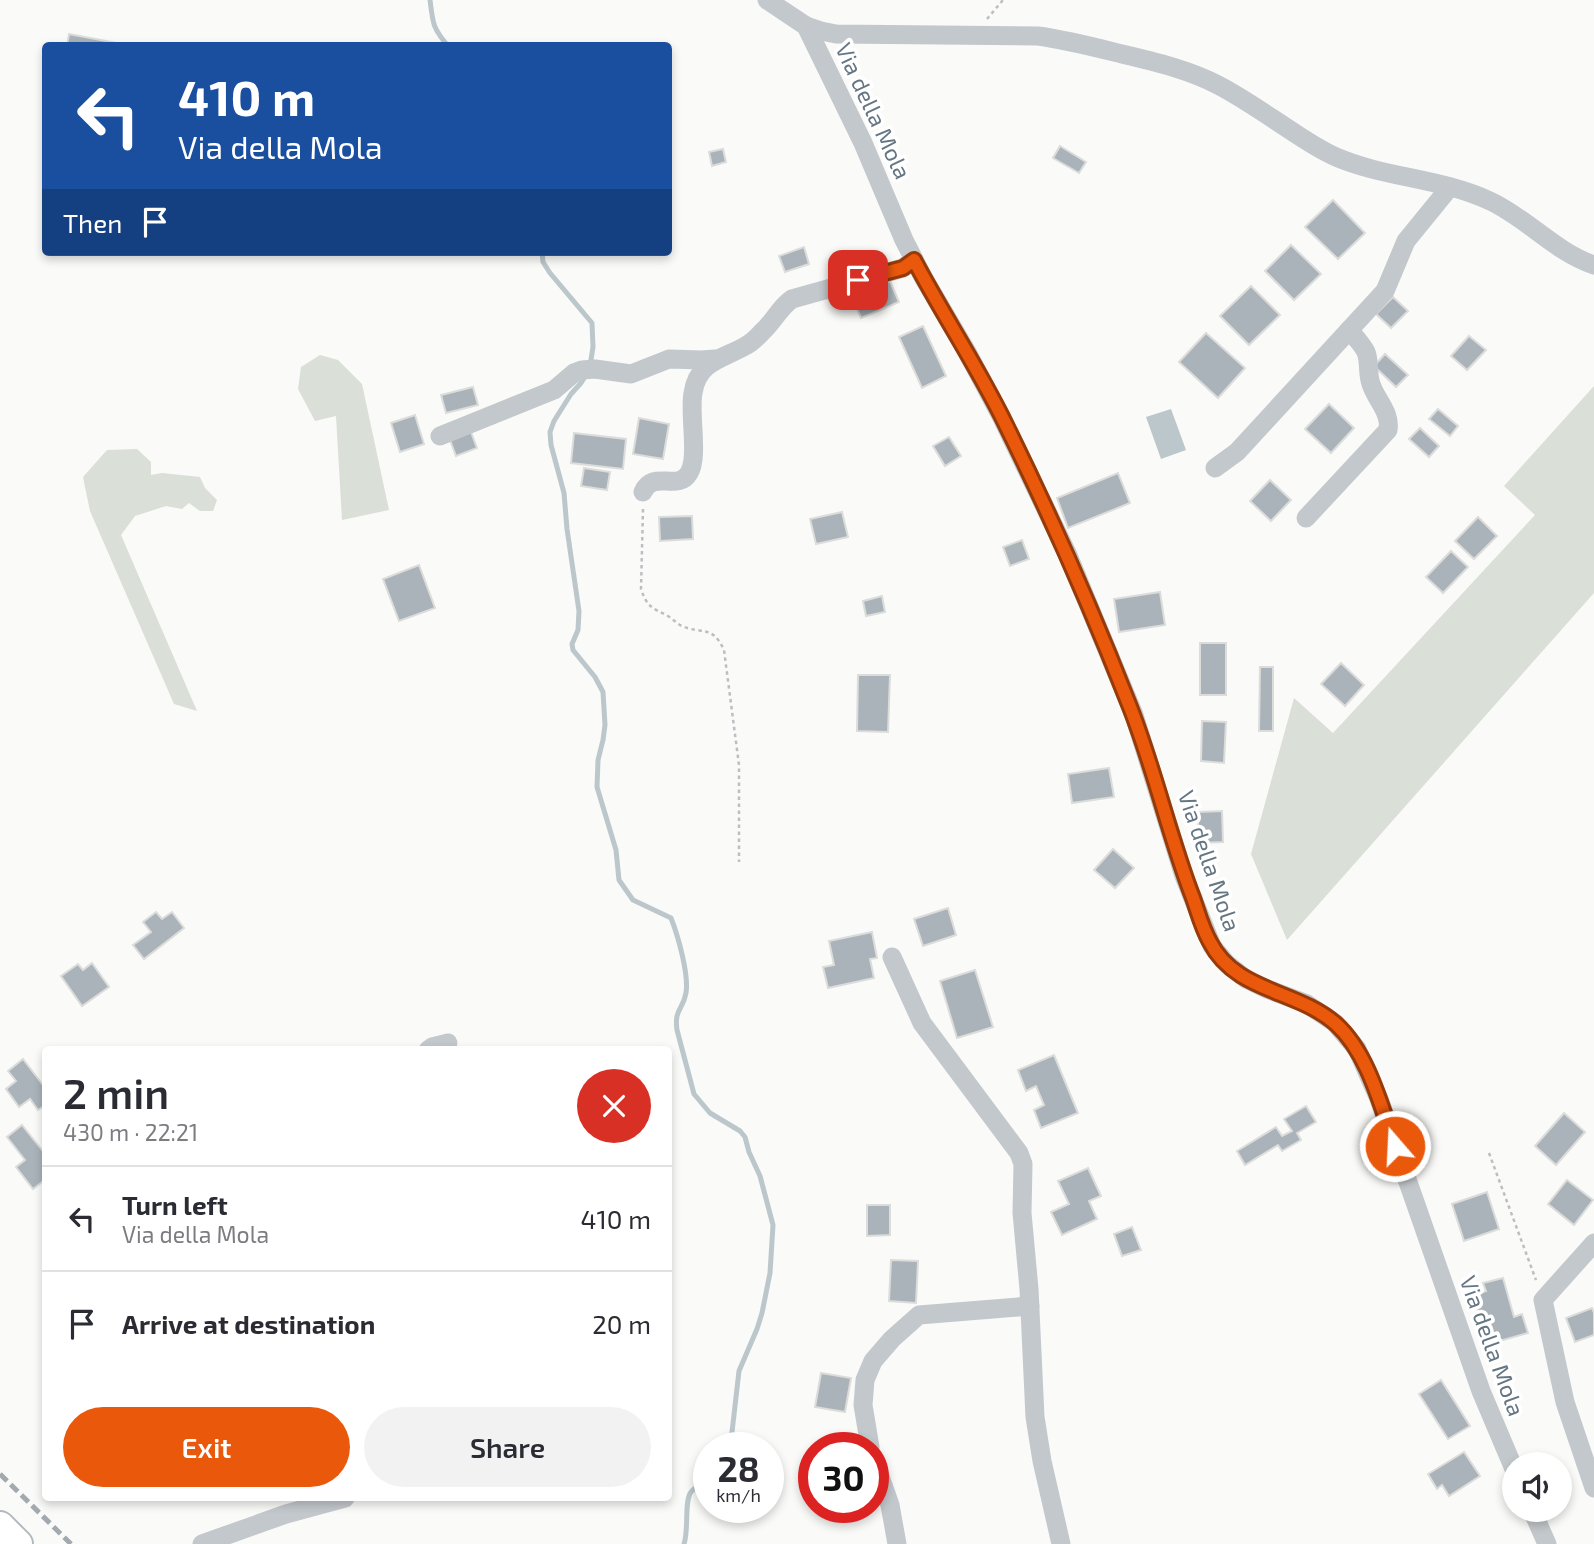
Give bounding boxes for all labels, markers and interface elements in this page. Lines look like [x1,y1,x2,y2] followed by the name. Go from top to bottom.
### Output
[830,38,918,183] street label: Via della Mola
[178,67,315,126] text: 410 m
[63,70,154,161] icon: left
[178,127,383,165] text: Via della Mola
[136,203,174,241] icon: arrive
[63,207,122,238] text: Then
[828,250,888,310] pin
[839,261,877,299] icon: arrive
[1173,787,1247,935] street label: Via della Mola
[63,1067,169,1117] text: 2 min
[577,1069,651,1143] button: close
[1358,1109,1432,1183] position arrow
[63,1118,198,1146] text: 430 m · 22:21
[122,1189,228,1220] text: Turn left
[63,1200,101,1238] icon: left
[580,1203,651,1234] text: 410 m
[122,1220,269,1248] text: Via della Mola
[1455,1272,1531,1420] street label: Via della Mola
[63,1305,101,1343] icon: arrive
[122,1308,375,1339] text: Arrive at destination
[592,1308,651,1339] text: 20 m
[63,1407,350,1487] button: Exit
[364,1407,651,1487] button: Share
[798,1432,889,1523] speed limit sign: 30
[717,1447,760,1489] text: 28
[1502,1452,1572,1522] map controls
[1502,1452,1572,1522] button: sound
[716,1484,761,1506] text: km/h

